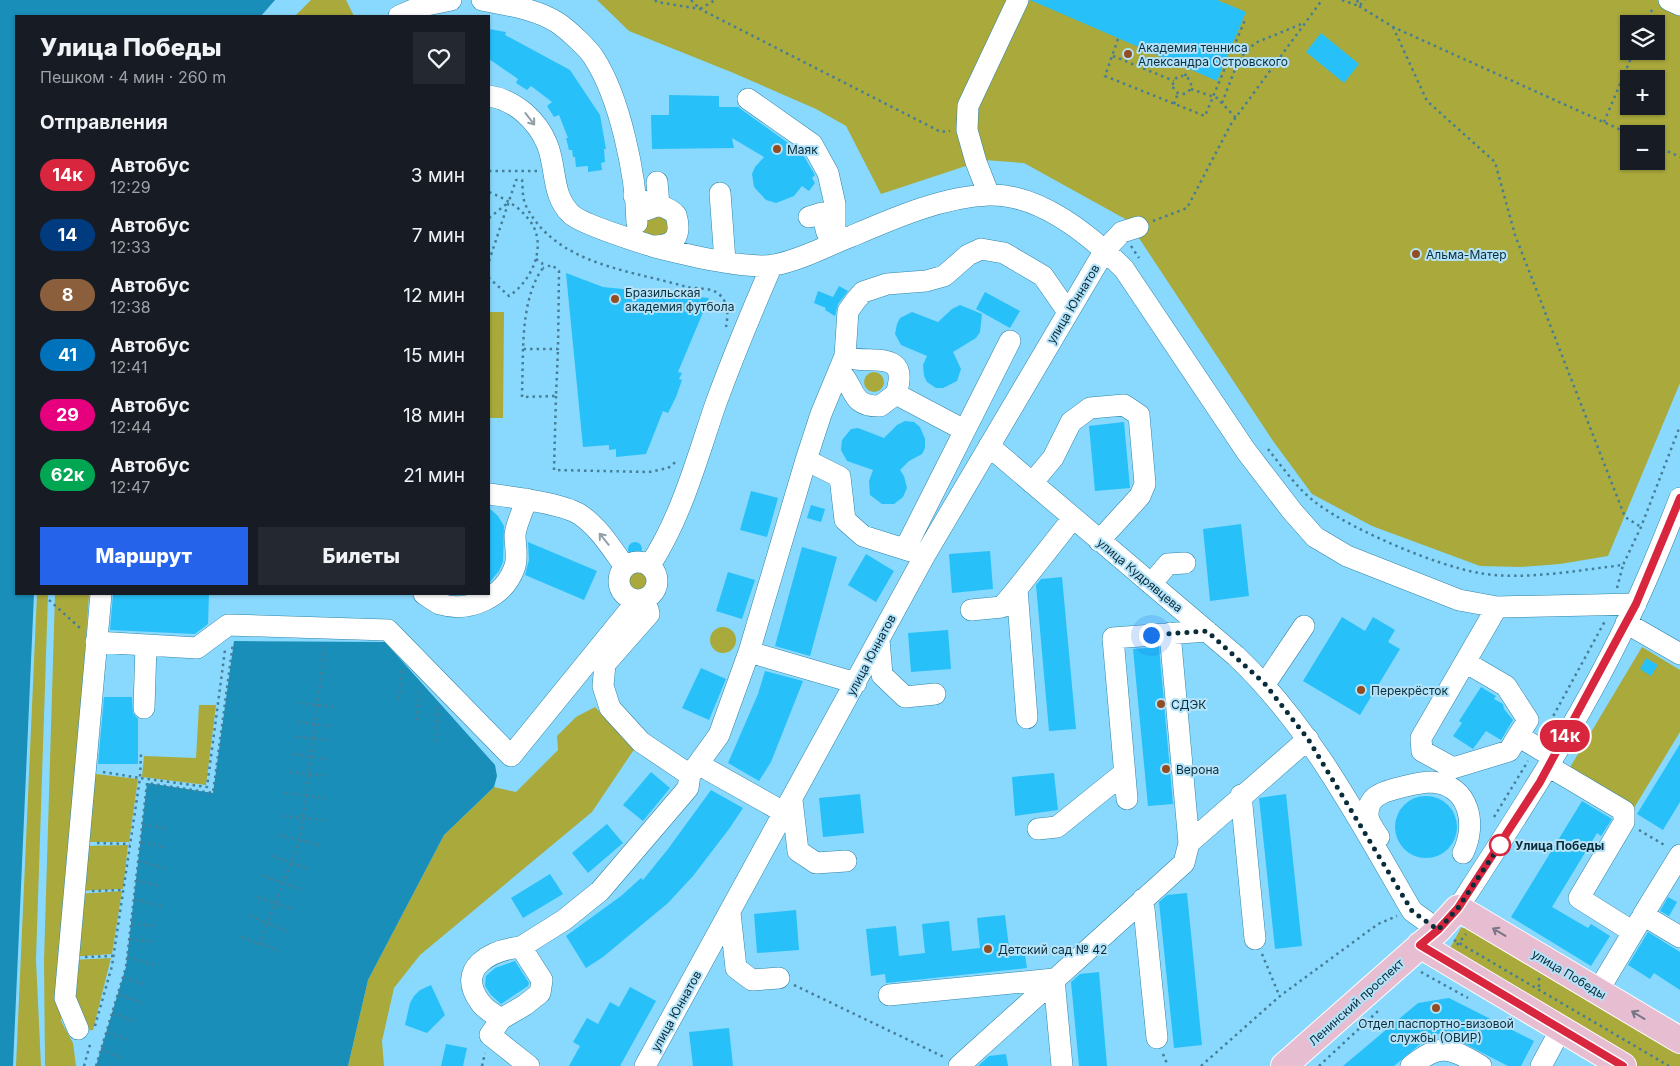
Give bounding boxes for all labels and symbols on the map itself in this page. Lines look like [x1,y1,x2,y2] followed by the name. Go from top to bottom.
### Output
[1138,40,1288,69] place label: Академия тенниса Александра Островского
[1122,48,1134,60] marker: Академия тенниса Александра Островского
[525,112,535,126] one-way arrow
[787,142,818,157] place label: Маяк
[771,143,783,155] marker: Маяк
[1426,247,1507,262] place label: Альма-Матер
[1410,248,1422,260] marker: Альма-Матер
[1043,261,1103,346] street label: улица Юннатов
[625,285,734,314] place label: Бразильская академия футбола
[609,293,621,305] marker: Бразильская академия футбола
[598,532,609,545] one-way arrow
[1094,535,1186,615] street label: улица Кудрявцева
[843,612,899,698] street label: улица Юннатов
[1139,623,1164,648] your location
[1371,683,1449,698] place label: Перекрёсток
[1355,684,1367,696] marker: Перекрёсток
[1171,697,1206,712] place label: СДЭК
[1155,698,1167,710] marker: СДЭК
[1536,720,1594,752] line badge: 14к
[1176,762,1219,777] place label: Верона
[1160,763,1172,775] marker: Верона
[1489,834,1511,856] marker: Улица Победы
[1515,838,1604,853] place label: Улица Победы
[1491,927,1506,937] one-way arrow
[998,942,1107,957] place label: Детский сад № 42
[982,943,994,955] marker: Детский сад № 42
[1529,946,1609,1002] street label: улица Победы
[1305,955,1407,1049] street label: Ленинский проспект
[648,968,704,1054] street label: улица Юннатов
[1430,1002,1442,1014] marker: Отдел паспортно-визовой службы (ОВИР)
[1632,1010,1646,1020] one-way arrow
[1358,1016,1514,1045] place label: Отдел паспортно-визовой службы (ОВИР)

